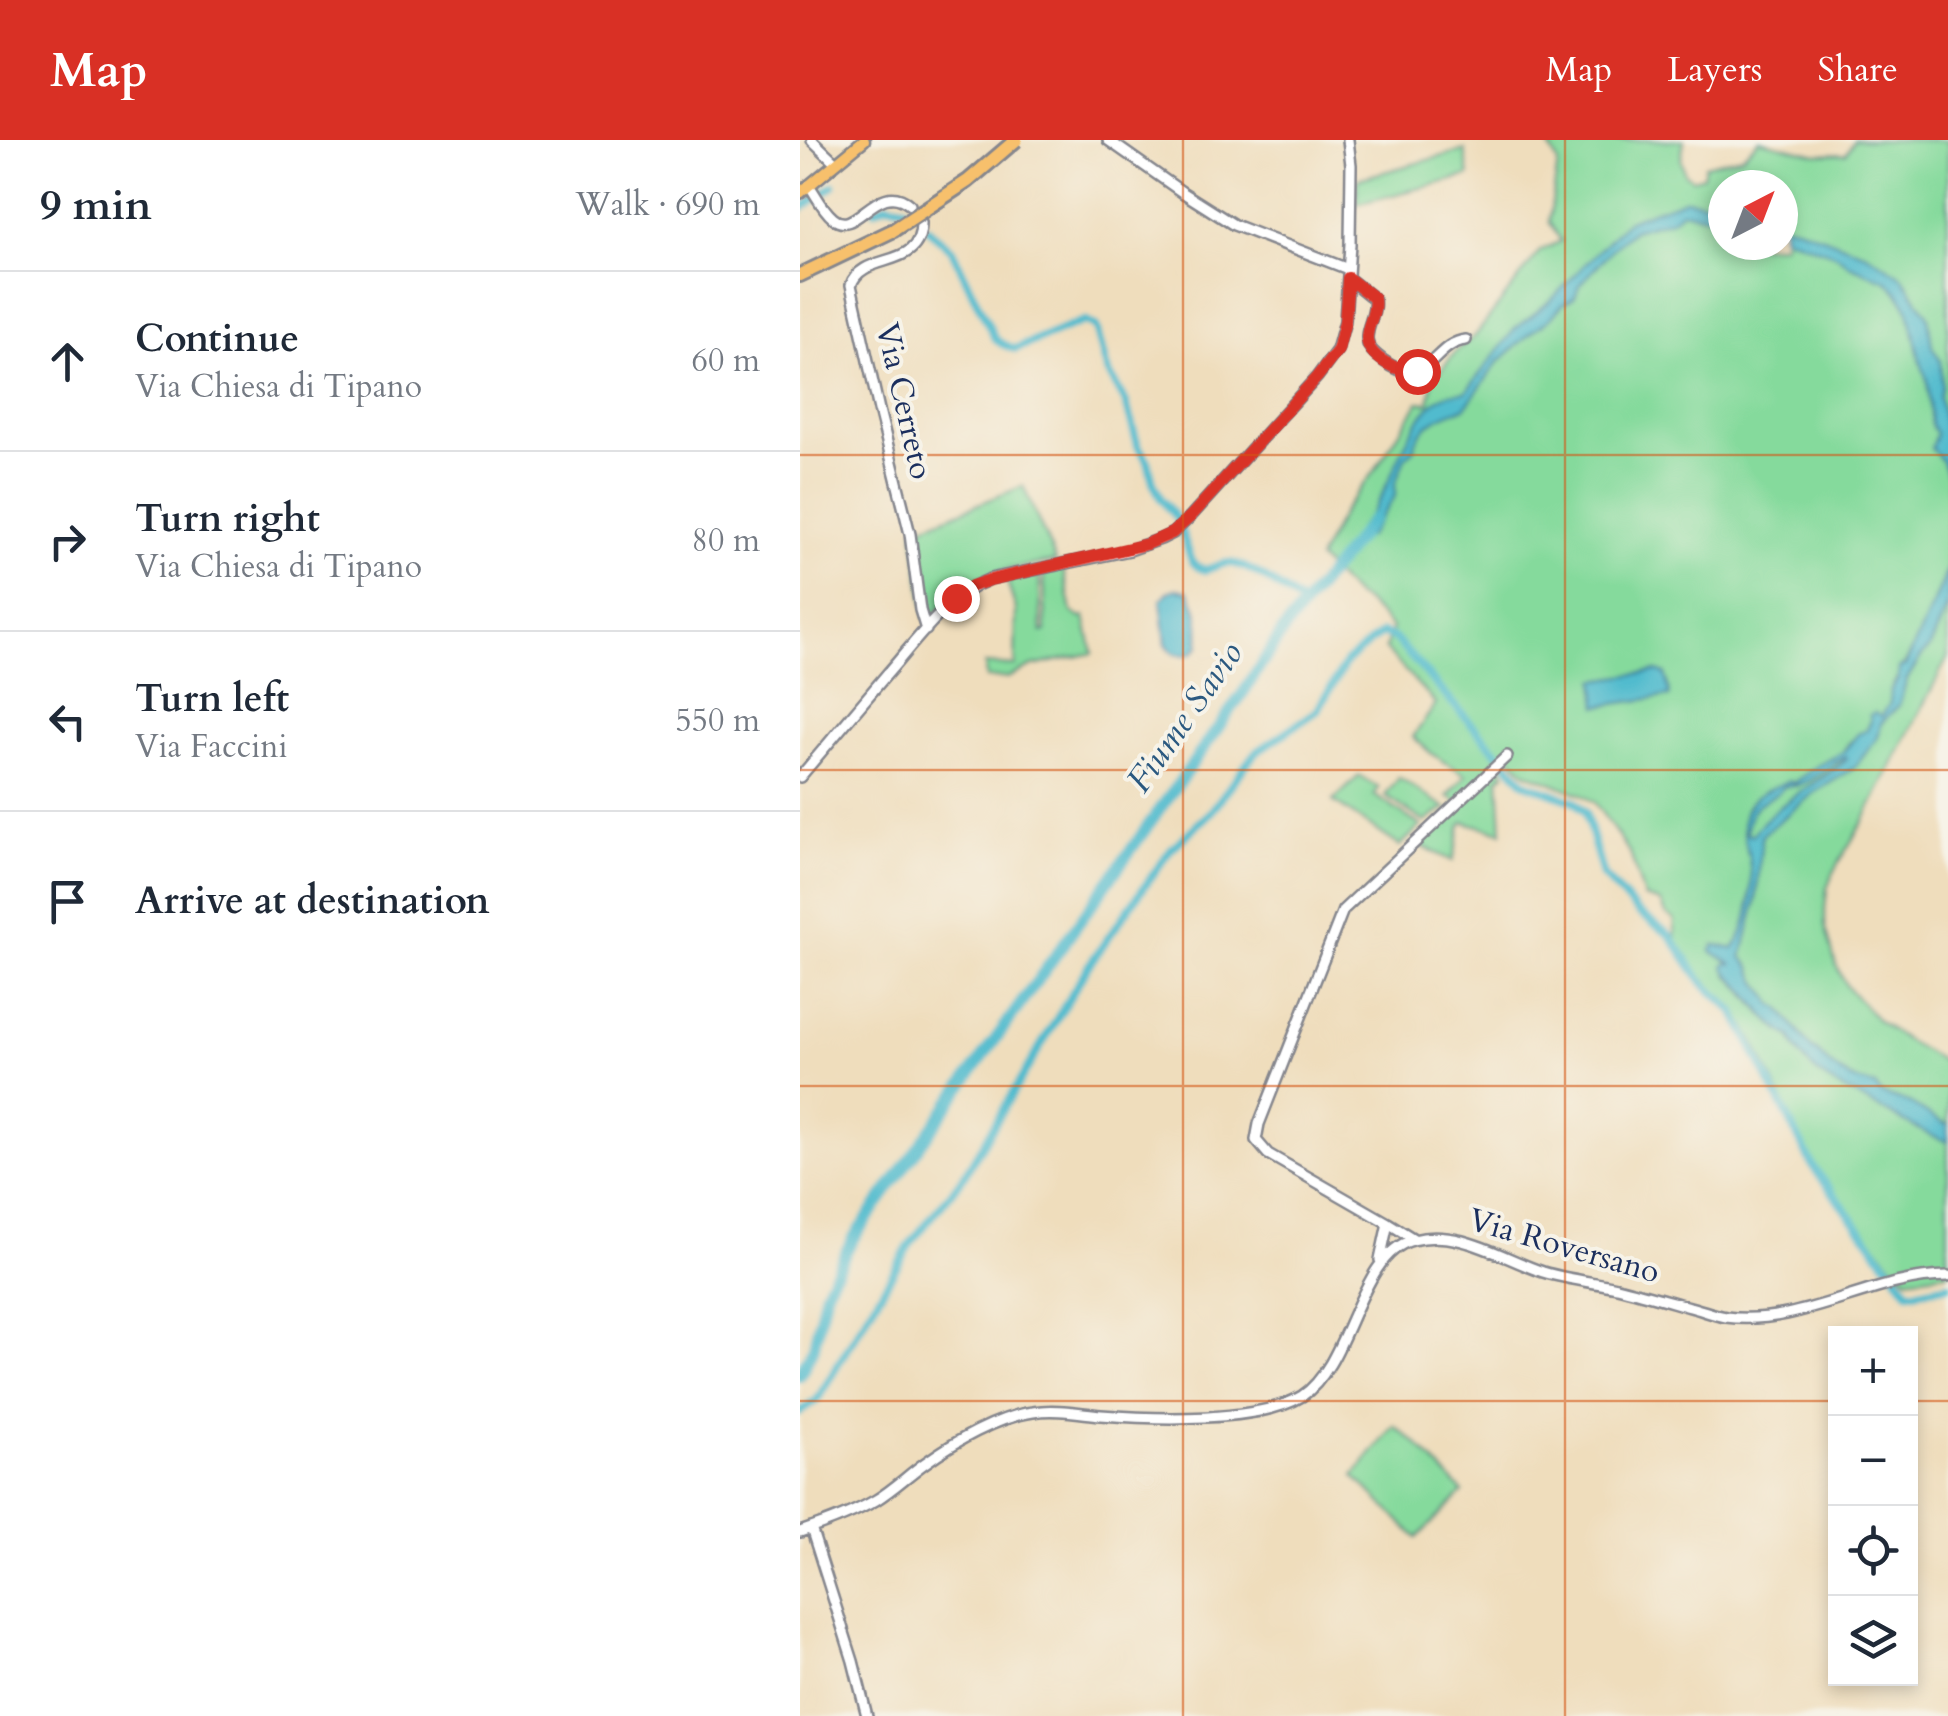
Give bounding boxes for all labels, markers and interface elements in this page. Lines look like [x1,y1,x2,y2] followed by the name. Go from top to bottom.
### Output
[50,38,148,103] text: Map
[1546,46,1612,94] text: Map
[1667,46,1762,94] text: Layers
[1817,46,1898,94] text: Share
[1708,170,1798,260] north arrow
[40,177,152,234] text: 9 min
[575,183,760,227] text: Walk · 690 m
[135,313,299,365] text: Continue
[865,318,943,484] street label: Via Cerreto
[40,334,95,389] icon: ahead
[692,339,760,383] text: 60 m
[1395,349,1441,395] route start
[135,365,422,409] text: Via Chiesa di Tipano
[135,493,320,545] text: Turn right
[40,514,95,569] icon: right
[692,519,760,563] text: 80 m
[135,545,422,589] text: Via Chiesa di Tipano
[934,576,980,622] route end
[1115,632,1255,802] water label: Fiume Savio
[135,673,289,725] text: Turn left
[40,694,95,749] icon: left
[675,699,760,743] text: 550 m
[135,725,287,769] text: Via Faccini
[40,874,95,929] icon: arrive
[135,875,490,927] text: Arrive at destination
[1463,1198,1665,1294] street label: Via Roversano
[1828,1326,1918,1686] map controls
[1828,1326,1918,1416] button: +
[1828,1416,1918,1506] button: −
[1828,1506,1918,1596] button: locate
[1828,1596,1918,1686] button: layers

